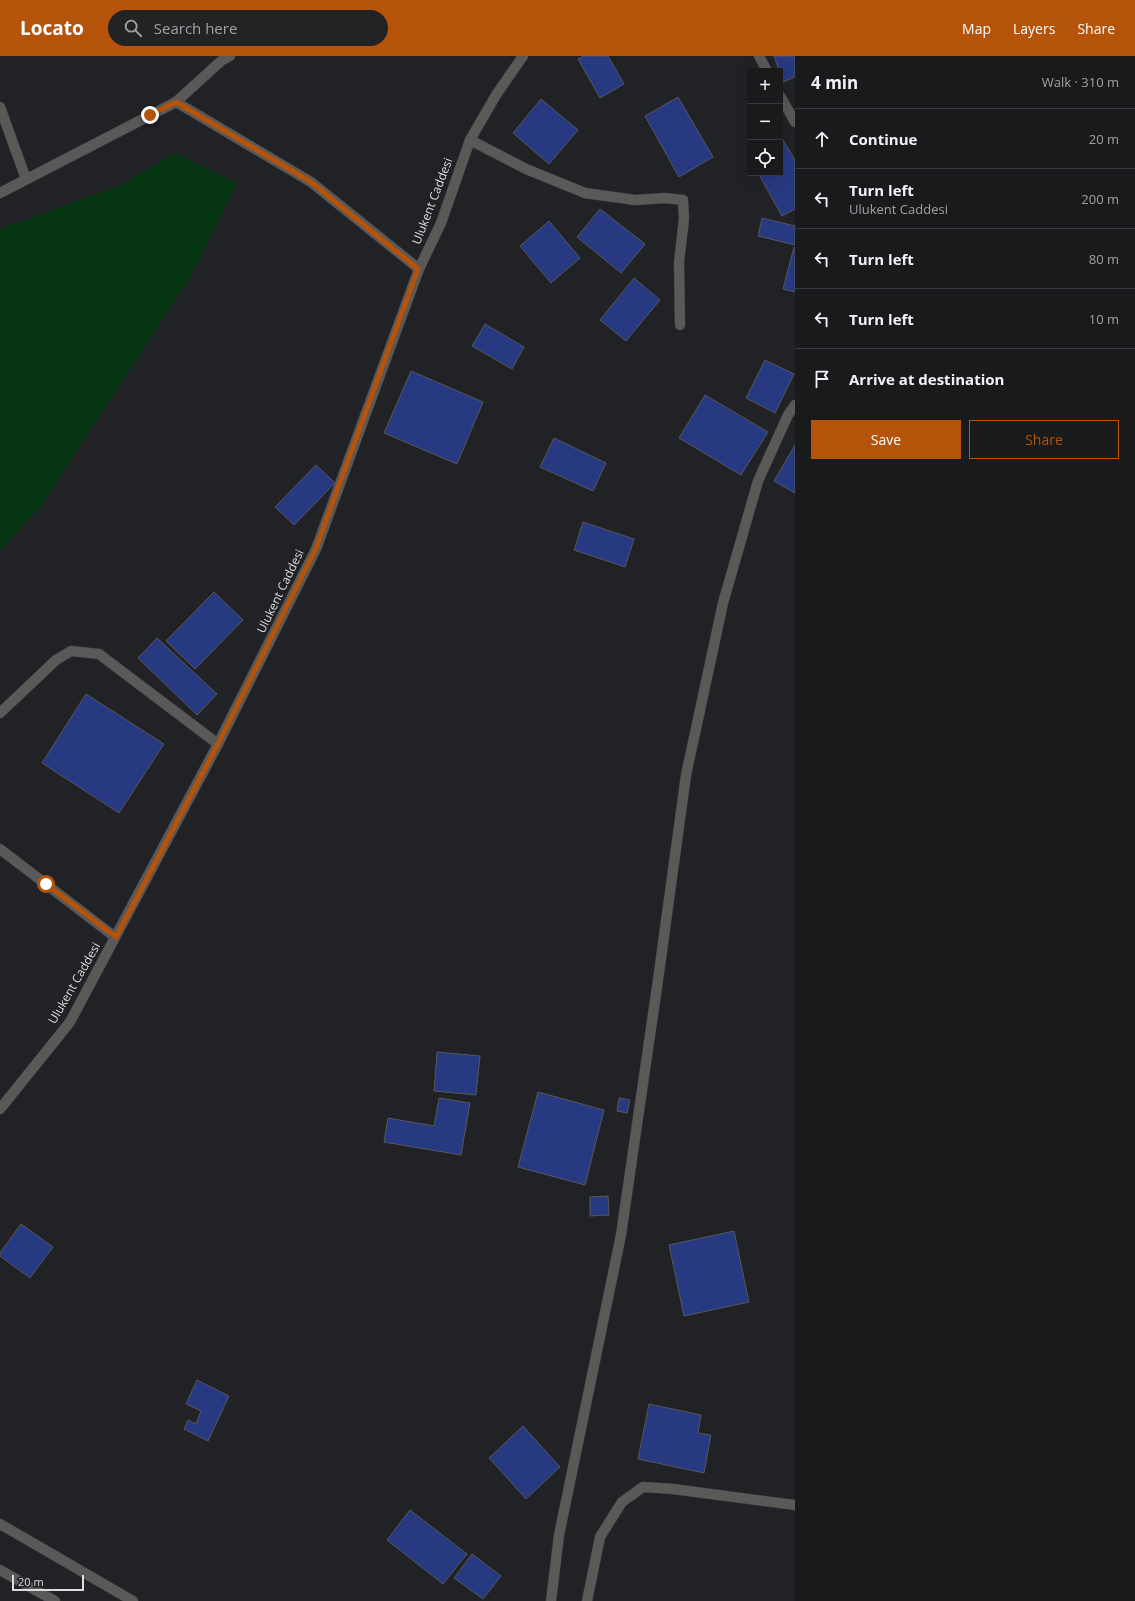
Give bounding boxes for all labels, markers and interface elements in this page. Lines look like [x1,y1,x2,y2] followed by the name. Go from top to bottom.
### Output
[108,10,388,46] search box
[20,15,84,41] text: Locato
[122,17,144,39] icon: search
[154,18,237,38] text: Search here
[962,19,991,38] text: Map
[1013,19,1055,38] text: Layers
[1077,19,1115,38] text: Share
[747,68,783,176] map controls
[747,68,783,104] button: +
[811,71,858,94] text: 4 min
[1042,73,1119,91] text: Walk · 310 m
[747,104,783,140] button: −
[141,106,159,124] route end
[811,128,833,150] icon: ahead
[849,129,917,149] text: Continue
[1089,130,1119,148] text: 20 m
[747,140,783,176] button: locate
[408,155,456,247] street label: Ulukent Caddesi
[849,180,914,200] text: Turn left
[811,188,833,210] icon: left
[1081,190,1119,208] text: 200 m
[849,200,948,218] text: Ulukent Caddesi
[811,248,833,270] icon: left
[849,249,914,269] text: Turn left
[1089,250,1119,268] text: 80 m
[811,308,833,330] icon: left
[849,309,914,329] text: Turn left
[1089,310,1119,328] text: 10 m
[811,368,833,390] icon: arrive
[849,369,1004,389] text: Arrive at destination
[811,420,961,459] button: Save
[969,420,1119,459] button: Share
[252,546,308,636] street label: Ulukent Caddesi
[37,875,55,893] route start
[44,939,104,1027] street label: Ulukent Caddesi
[12,1573,84,1592] scale bar
[18,1574,44,1589] text: 20 m

